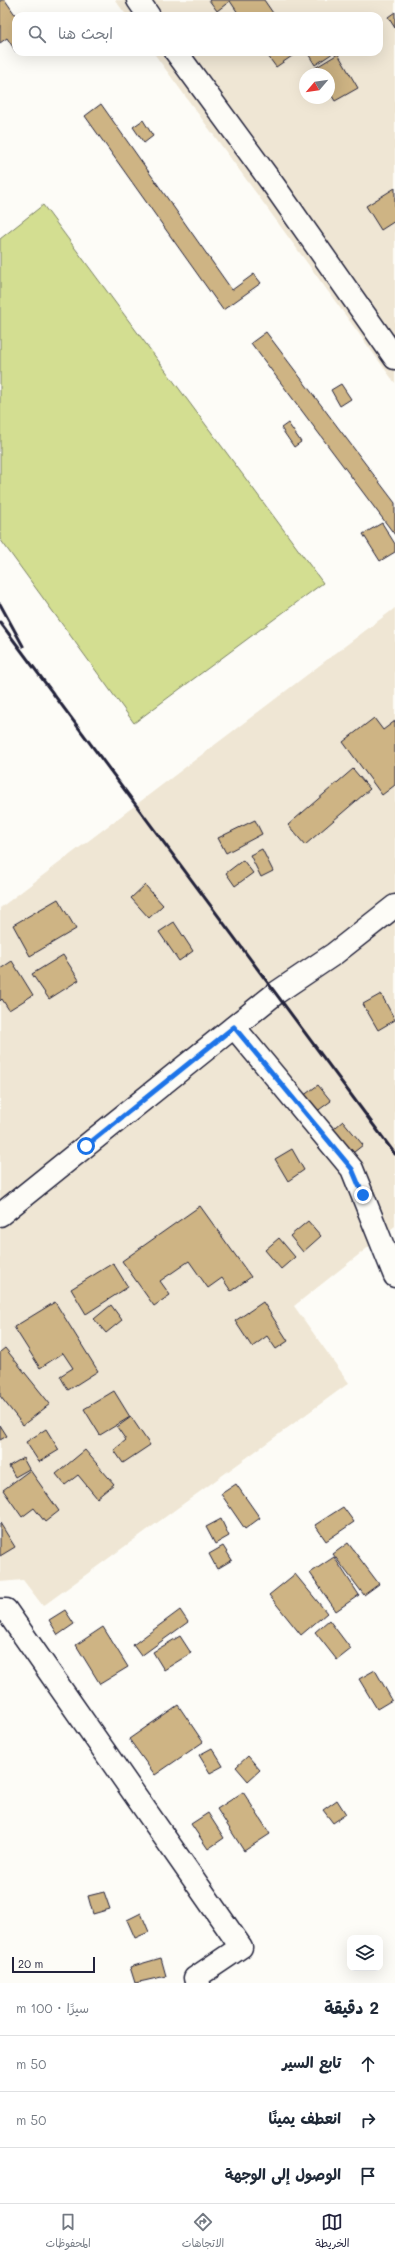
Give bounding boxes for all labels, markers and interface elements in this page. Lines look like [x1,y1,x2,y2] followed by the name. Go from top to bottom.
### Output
[12,12,383,56] search box
[26,23,48,45] icon: search
[58,23,113,43] text: ابحث هنا
[299,68,335,104] north arrow
[77,1137,95,1155] route start
[354,1186,372,1204] route end
[347,1935,383,1971] map controls
[347,1935,383,1971] button: layers
[12,1955,95,1974] scale bar
[18,1956,43,1971] text: 20 m
[324,1996,379,2018] text: 2 دقيقة
[16,1999,89,2016] text: سيرًا · 100 m
[282,2052,341,2072] text: تابع السير
[357,2053,379,2075] icon: ahead
[16,2055,46,2072] text: 50 m
[269,2108,341,2128] text: انعطف يمينًا
[357,2109,379,2131] icon: right
[16,2111,46,2128] text: 50 m
[225,2164,341,2184] text: الوصول إلى الوجهة
[357,2165,379,2187] icon: arrive
[46,2211,91,2253] tab: المحفوظات
[182,2211,224,2253] tab: الاتجاهات
[315,2211,350,2253] tab: الخريطة

